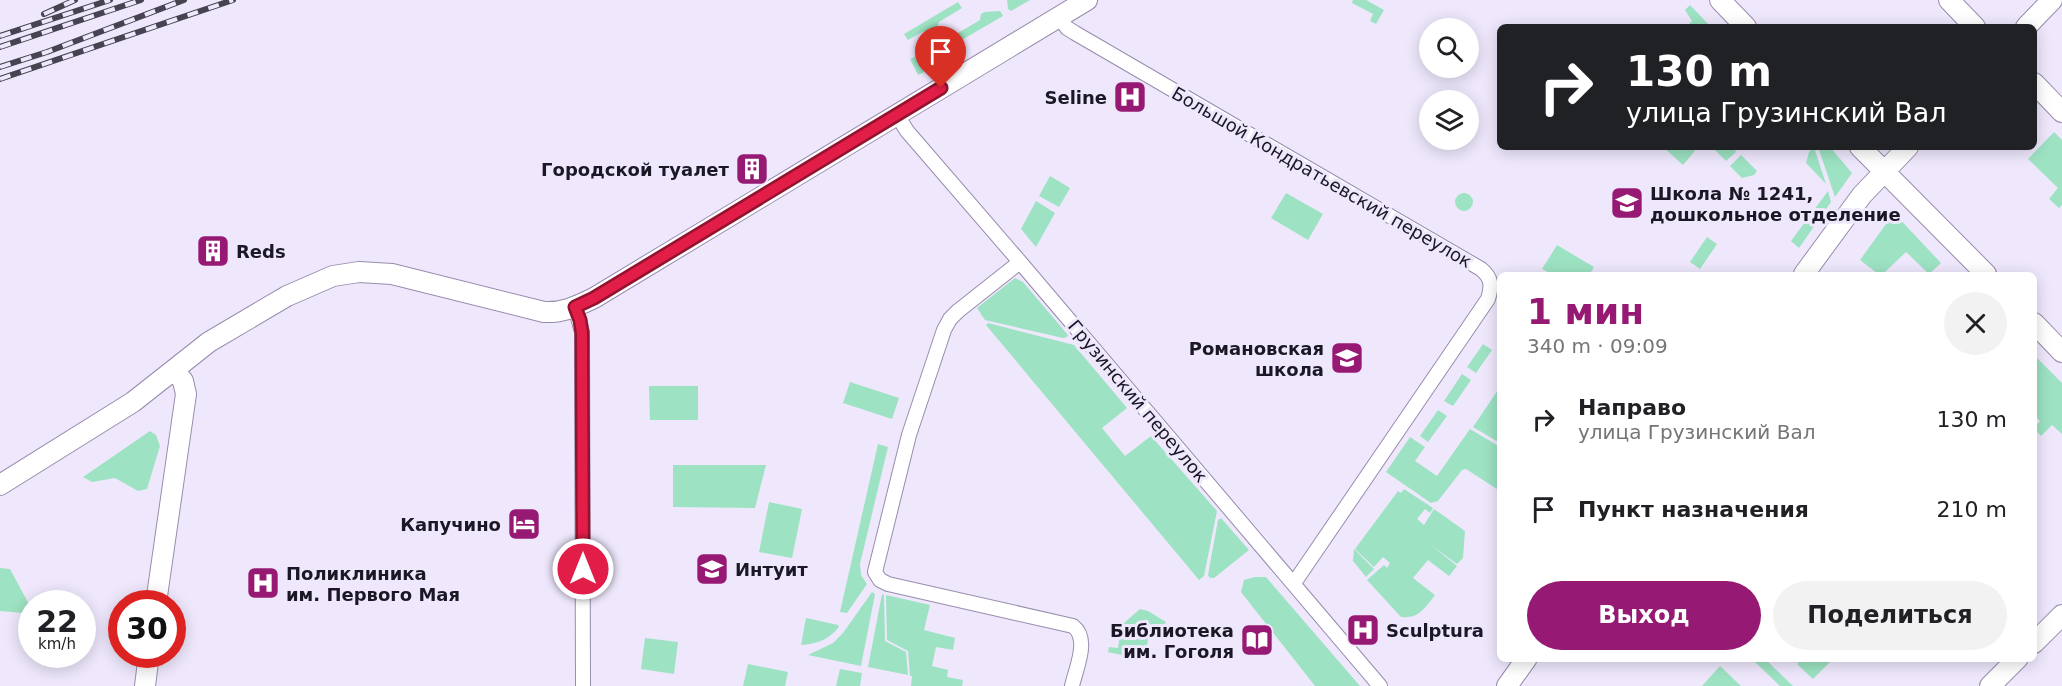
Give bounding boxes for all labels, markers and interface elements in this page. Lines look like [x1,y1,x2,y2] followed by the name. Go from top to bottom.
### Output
[1419,18,1479,150] map controls
[1419,18,1479,78] button: search
[915,26,966,88] pin
[924,35,957,68] icon: arrive
[1626,47,1772,96] text: 130 m
[1527,48,1605,126] icon: right
[1112,79,1148,115] hospital icon: Seline
[1168,82,1476,272] street label: Большой Кондратьевский переулок
[1044,87,1107,108] place label: Seline
[1419,90,1479,150] button: layers
[1626,97,1947,128] text: улица Грузинский Вал
[734,151,770,187] building icon: Городской туалет
[541,159,730,180] place label: Городской туалет
[1650,183,1901,225] place label: Школа № 1241, дошкольное отделение
[1609,185,1645,221] school or university icon: Школа № 1241, дошкольное отделение
[195,233,231,269] building icon: Reds
[236,241,286,262] place label: Reds
[1527,291,1644,332] text: 1 мин
[1944,292,2007,355] button: close
[1064,316,1212,487] street label: Грузинский переулок
[1527,334,1668,358] text: 340 m · 09:09
[1189,338,1324,380] place label: Романовская школа
[1329,340,1365,376] school or university icon: Романовская школа
[1578,395,1686,420] text: Направо
[1527,403,1560,436] icon: right
[1937,407,2007,432] text: 130 m
[1578,420,1815,444] text: улица Грузинский Вал
[1527,493,1560,526] icon: arrive
[1578,497,1809,522] text: Пункт назначения
[1937,497,2007,522] text: 210 m
[506,506,542,542] hotel icon: Капучино
[400,514,501,535] place label: Капучино
[551,537,615,601] position arrow
[694,551,730,587] school or university icon: Интуит
[735,559,808,580] place label: Интуит
[286,563,460,605] place label: Поликлиника им. Первого Мая
[245,565,281,601] hospital icon: Поликлиника им. Первого Мая
[1527,581,1761,650] button: Выход
[1773,581,2007,650] button: Поделиться
[108,590,186,668] speed limit sign: 30
[36,604,78,639] text: 22
[1345,612,1381,648] hospital icon: Sculptura
[1110,620,1234,662] place label: Библиотека им. Гоголя
[1386,620,1484,641] place label: Sculptura
[1239,622,1275,658] library icon: Библиотека им. Гоголя
[38,635,76,653] text: km/h

